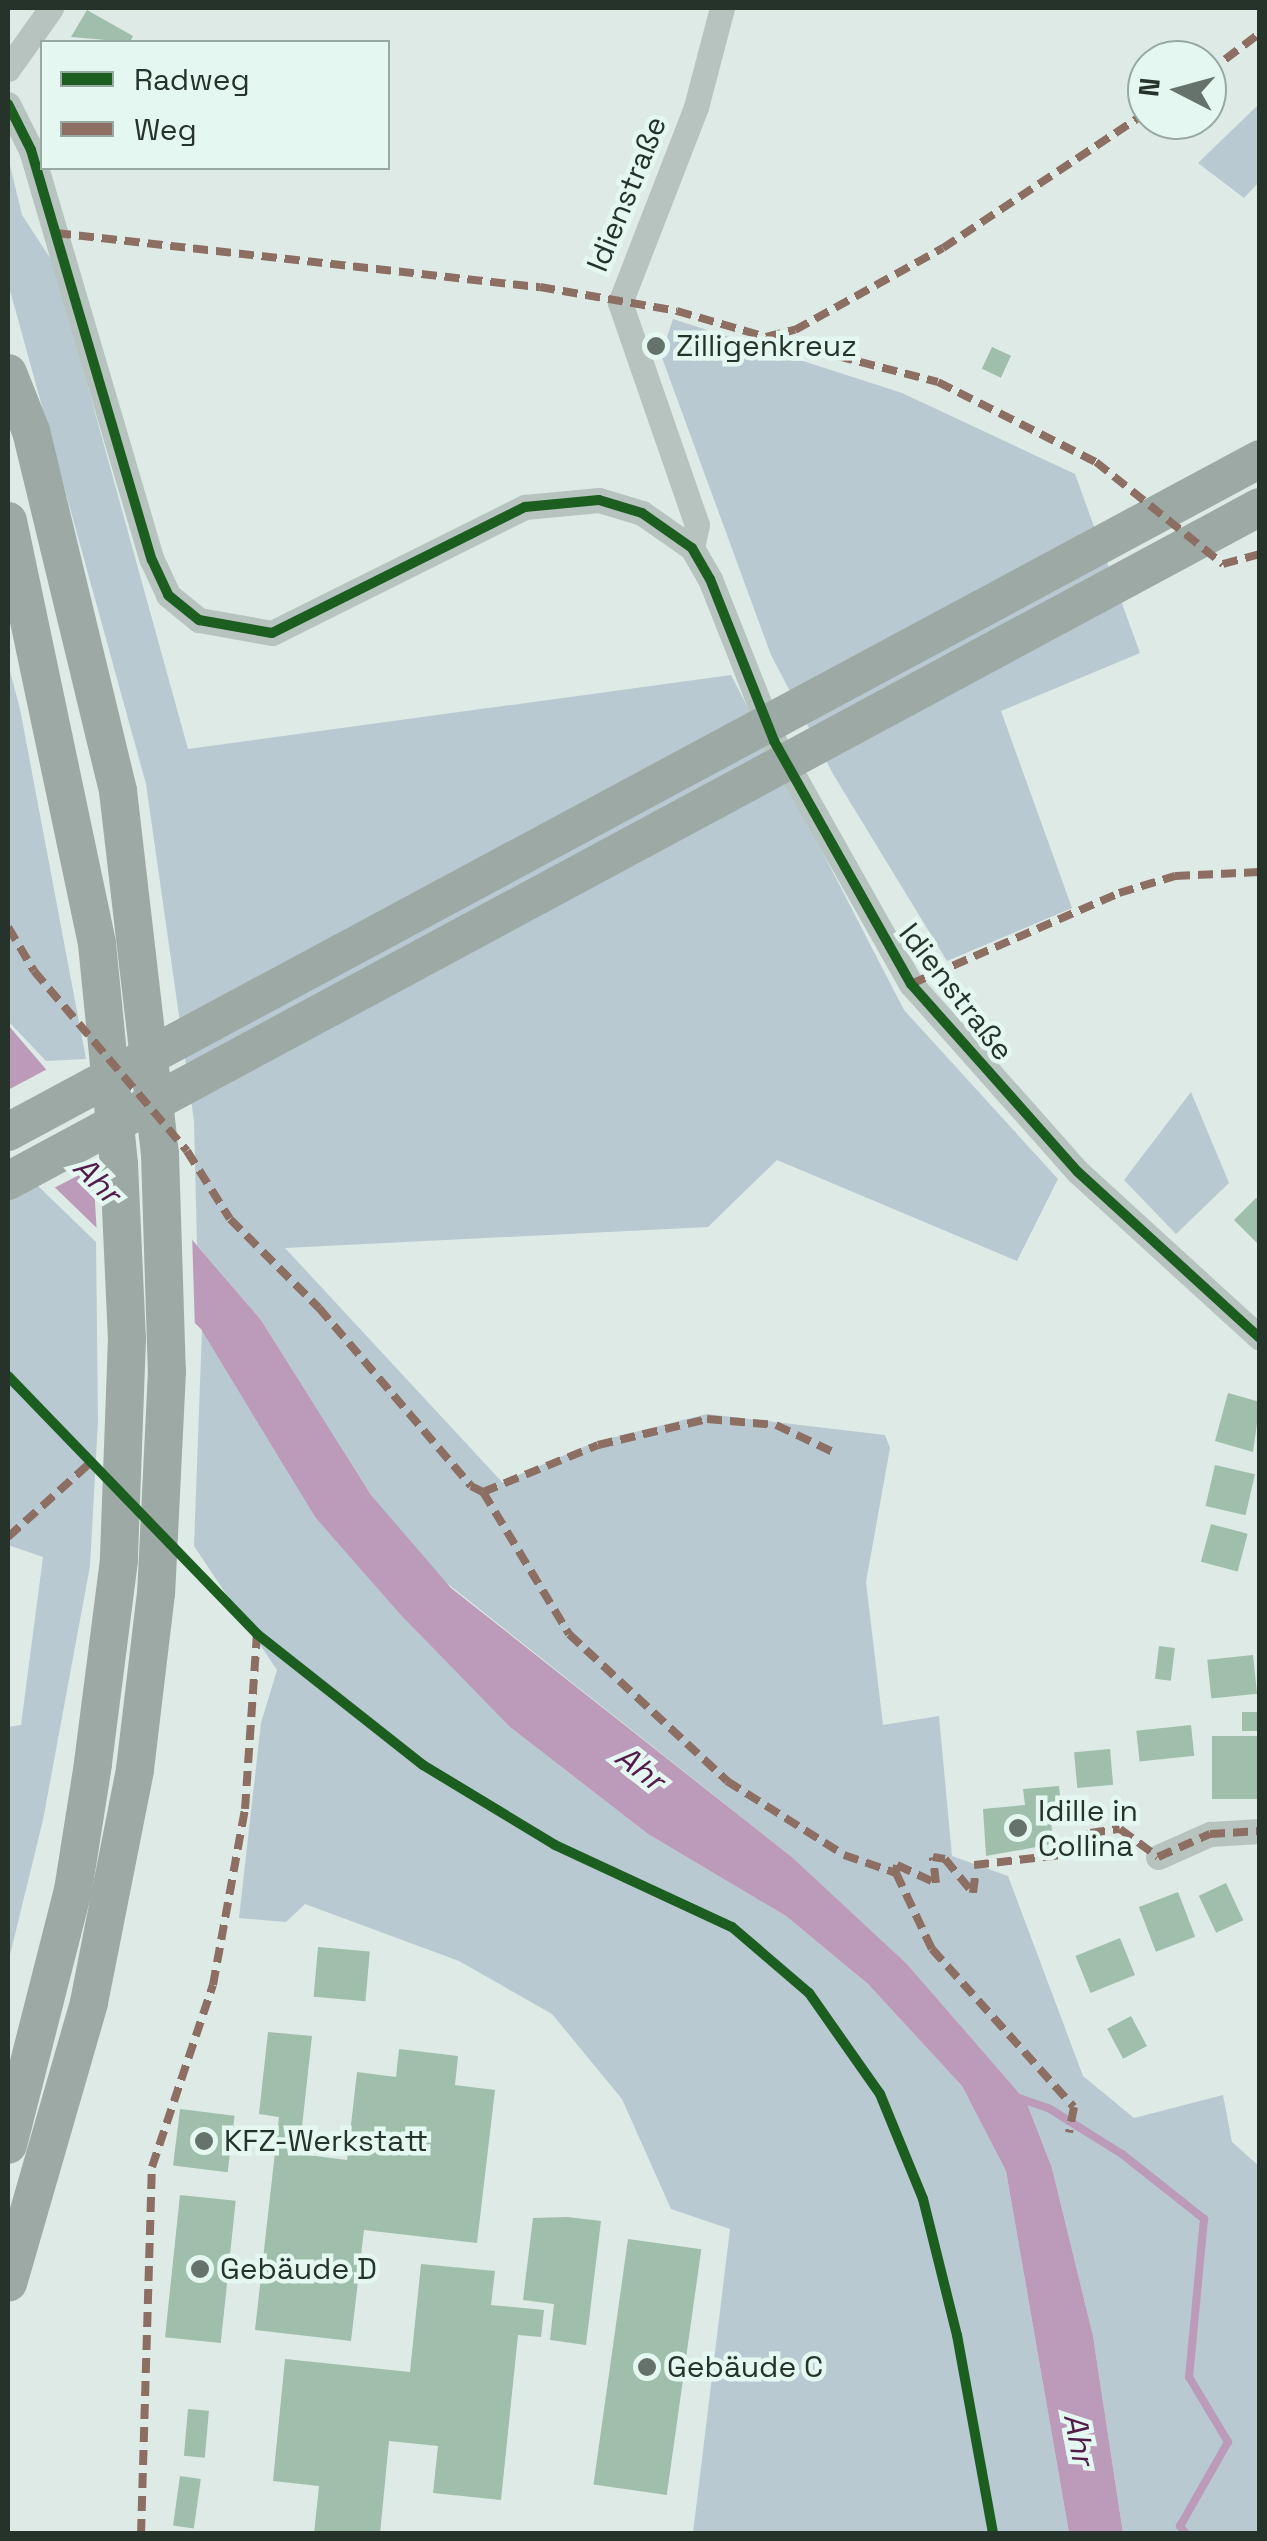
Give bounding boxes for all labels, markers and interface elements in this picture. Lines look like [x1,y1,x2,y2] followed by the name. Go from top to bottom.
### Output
[40,40,390,170] legend
[1127,40,1227,140] north arrow
[134,60,250,99] text: Radweg
[1130,76,1168,98] text: N
[134,110,197,149] text: Weg
[580,111,674,277] street label: Idienstraße
[676,328,857,364] place label: Zilligenkreuz
[645,335,667,357] marker: Zilligenkreuz
[891,916,1021,1068] street label: Idienstraße
[65,1148,129,1212] water label: Ahr
[608,1737,672,1799] water label: Ahr
[1038,1793,1138,1864] place label: Idille in Collina
[1007,1817,1029,1839] marker: Idille in Collina
[224,2123,428,2159] place label: KFZ-Werkstatt
[193,2130,215,2152] marker: KFZ-Werkstatt
[220,2251,377,2287] place label: Gebäude D
[189,2258,211,2280] marker: Gebäude D
[667,2349,823,2385] place label: Gebäude C
[636,2356,658,2378] marker: Gebäude C
[1055,2410,1103,2468] water label: Ahr

